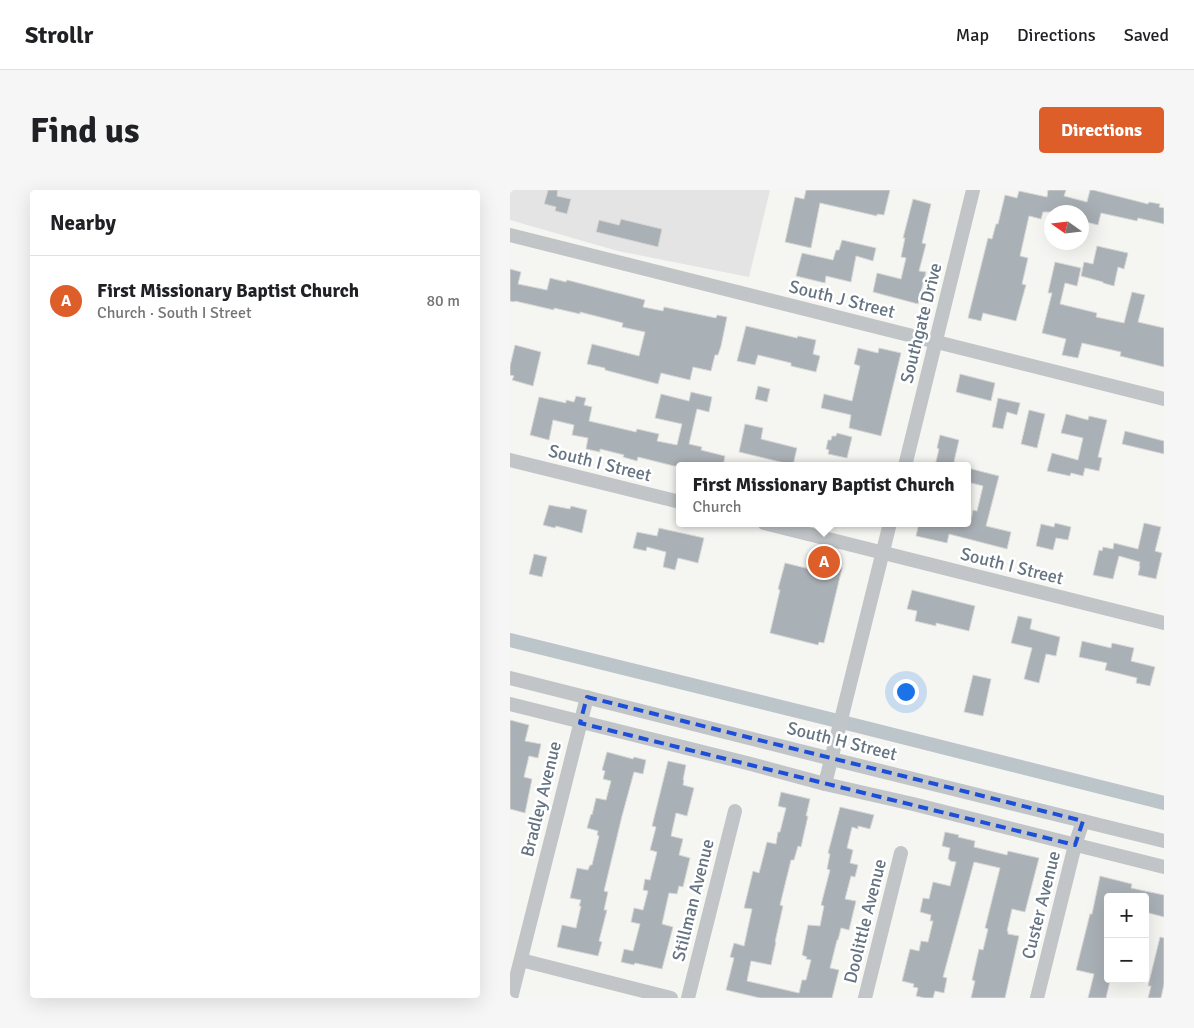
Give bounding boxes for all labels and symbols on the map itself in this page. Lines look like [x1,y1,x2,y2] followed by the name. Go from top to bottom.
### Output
[1044,205,1089,250] north arrow
[895,261,947,385] street label: Southgate Drive
[787,275,897,323] street label: South J Street
[546,440,654,486] street label: South I Street
[808,543,840,581] pin: A
[958,543,1066,589] street label: South I Street
[893,679,919,705] your location
[785,717,899,765] street label: South H Street
[516,739,566,859] street label: Bradley Avenue
[667,837,719,963] street label: Stillman Avenue
[1017,849,1065,961] street label: Custer Avenue
[839,857,891,985] street label: Doolittle Avenue

